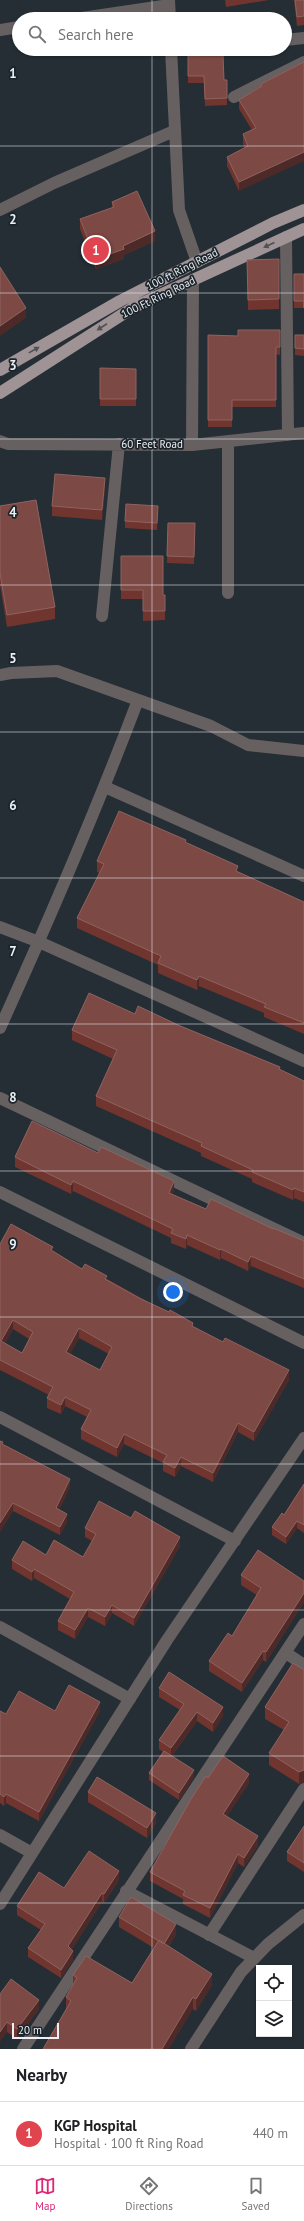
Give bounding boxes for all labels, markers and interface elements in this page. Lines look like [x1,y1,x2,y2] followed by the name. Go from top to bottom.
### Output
[12,12,292,56] search box
[26,23,48,45] icon: search
[58,25,134,44] text: Search here
[9,65,17,82] text: 1
[9,211,17,228] text: 2
[83,235,109,265] pin: 1
[263,242,274,248] one-way arrow
[144,245,220,293] street label: 100 ft Ring Road
[119,273,198,321] street label: 100 Ft Ring Road
[97,323,107,331] one-way arrow
[28,346,39,353] one-way arrow
[9,357,17,374] text: 3
[121,437,183,451] street label: 60 Feet Road
[9,504,17,521] text: 4
[9,650,17,667] text: 5
[9,797,17,814] text: 6
[9,943,17,960] text: 7
[9,1089,17,1106] text: 8
[9,1236,17,1253] text: 9
[163,1282,183,1302] your location
[256,1965,292,2037] map controls
[256,1965,292,2001] button: locate
[256,2001,292,2037] button: layers
[12,2021,59,2040] scale bar
[18,2023,42,2037] text: 20 m
[16,2064,67,2086] text: Nearby
[54,2116,137,2135] text: KGP Hospital
[25,2125,33,2142] text: 1
[253,2125,288,2142] text: 440 m
[54,2135,204,2152] text: Hospital · 100 ft Ring Road
[34,2175,56,2213] tab: Map
[125,2175,173,2213] tab: Directions
[242,2175,270,2213] tab: Saved

